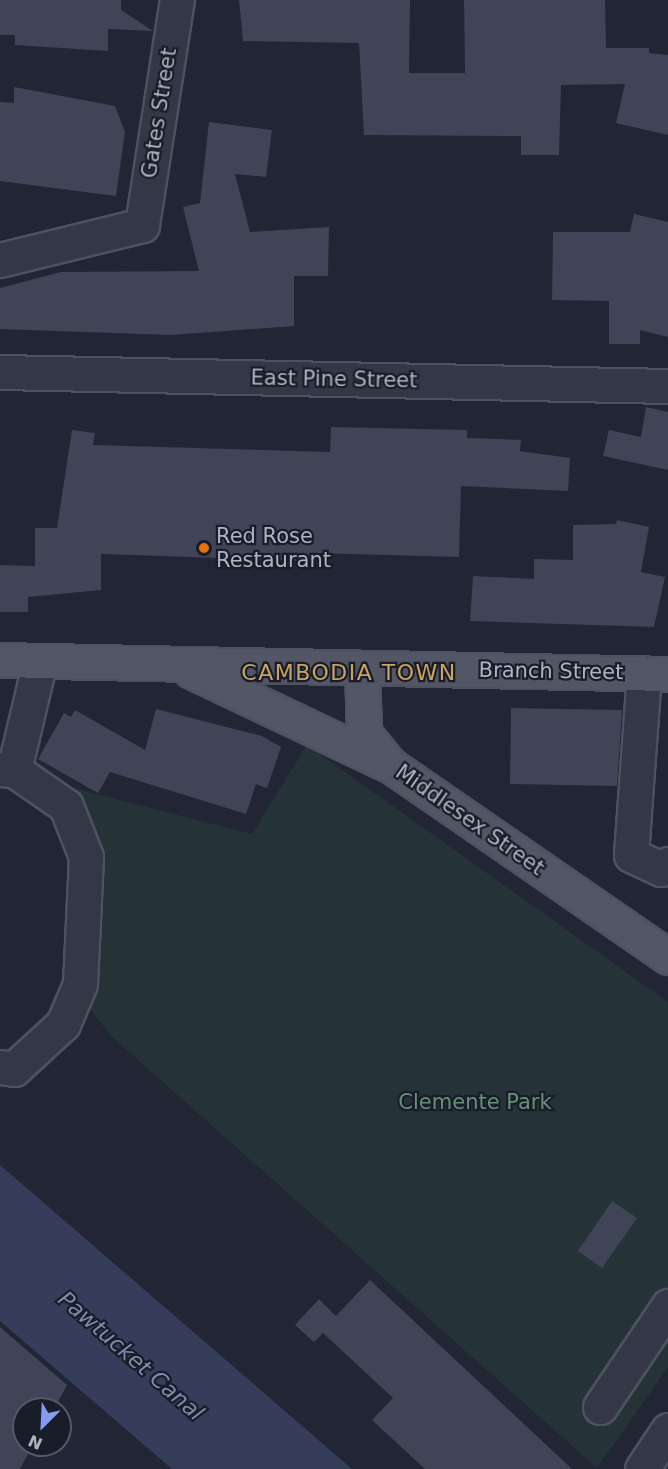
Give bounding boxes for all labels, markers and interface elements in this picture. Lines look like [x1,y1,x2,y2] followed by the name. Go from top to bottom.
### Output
[136,46,182,180] street label: Gates Street
[250,365,418,393] street label: East Pine Street
[216,523,331,573] place label: Red Rose Restaurant
[197,541,211,555] marker: Red Rose Restaurant
[479,657,623,685] street label: Branch Street
[241,660,457,686] district label: CAMBODIA TOWN
[391,759,549,881] street label: Middlesex Street
[398,1089,552,1115] park label: Clemente Park
[53,1286,209,1426] water label: Pawtucket Canal
[12,1397,72,1457] north arrow
[25,1431,45,1453] text: N

